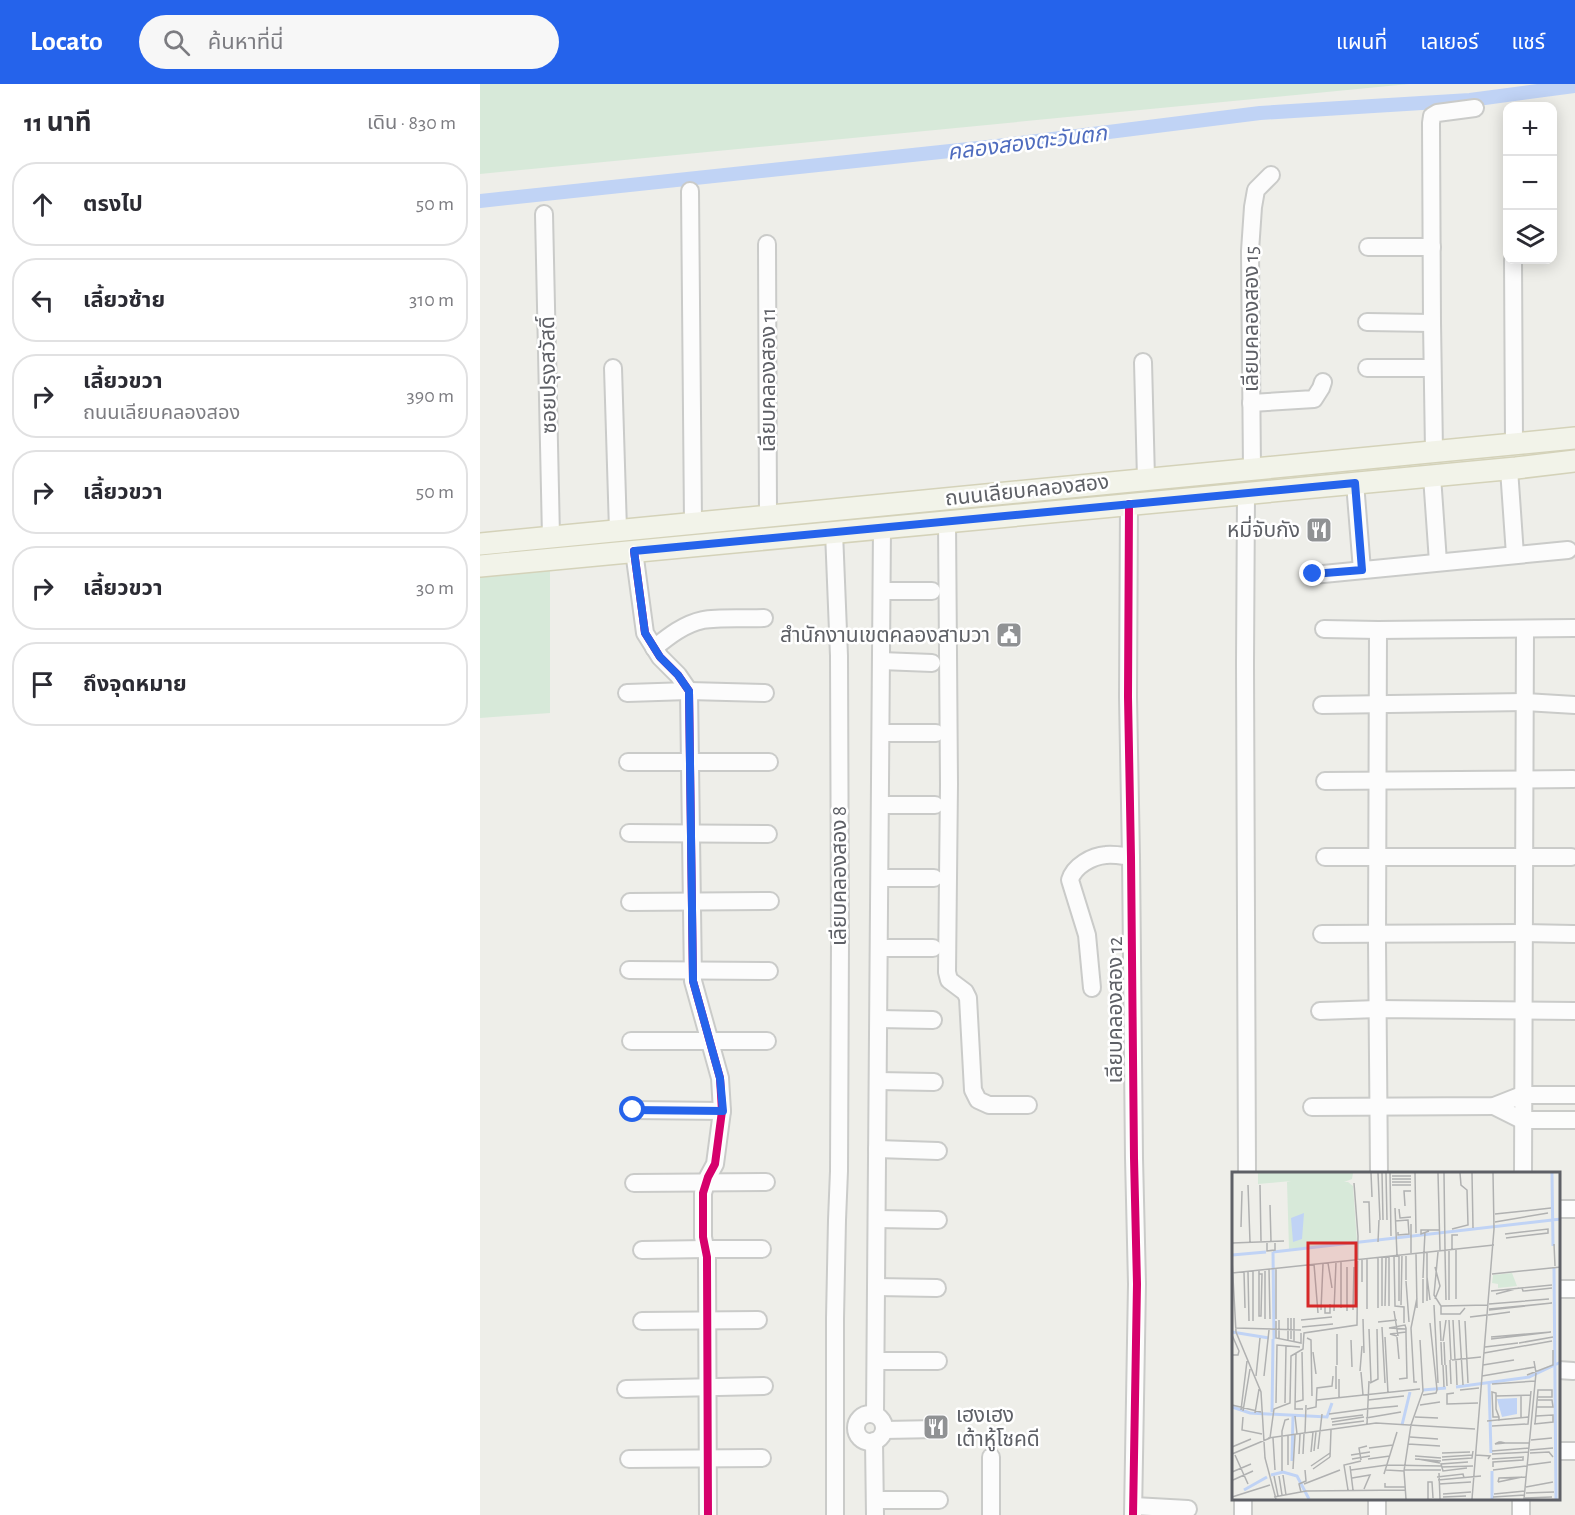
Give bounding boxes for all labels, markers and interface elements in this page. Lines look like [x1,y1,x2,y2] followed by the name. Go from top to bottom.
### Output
[139,15,559,69] search box
[160,26,193,59] icon: search
[30,28,103,56] text: Locato
[208,31,284,53] text: ค้นหาที่นี่
[1336,32,1387,53] text: แผนที่
[1420,32,1479,53] text: เลเยอร์
[1512,32,1545,53] text: แชร์
[1503,102,1557,264] map controls
[1503,102,1557,156] button: +
[24,110,92,136] text: 11 นาที
[367,113,456,133] text: เดิน · 830 m
[946,122,1109,164] water label: คลองสองตะวันตก
[1503,156,1557,210] button: −
[26,188,59,221] icon: ahead
[83,193,143,215] text: ตรงไป
[416,194,454,214] text: 50 m
[1503,210,1557,264] button: layers
[1240,246,1262,392] street label: เลียบคลองสอง 15
[26,284,59,317] icon: left
[83,289,165,311] text: เลี้ยวซ้าย
[409,290,454,310] text: 310 m
[757,308,779,452] street label: เลียบคลองสอง 11
[534,316,562,434] street label: ซอยปรุงสวัสดิ์
[83,370,163,392] text: เลี้ยวขวา
[26,380,59,413] icon: right
[407,386,454,406] text: 390 m
[83,403,240,423] text: ถนนเลียบคลองสอง
[944,470,1110,510] street label: ถนนเลียบคลองสอง
[26,476,59,509] icon: right
[83,481,163,503] text: เลี้ยวขวา
[416,482,454,502] text: 50 m
[1227,515,1300,541] place label: หมี่จับกัง
[1304,515,1334,545] restaurant icon: หมี่จับกัง
[1299,560,1325,586] route end
[26,572,59,605] icon: right
[83,577,163,599] text: เลี้ยวขวา
[416,578,454,598] text: 30 m
[994,620,1024,650] public building icon: สำนักงานเขตคลองสามวา
[780,625,990,646] place label: สำนักงานเขตคลองสามวา
[26,668,59,701] icon: arrive
[83,673,187,695] text: ถึงจุดหมาย
[828,806,850,946] street label: เลียบคลองสอง 8
[1104,937,1126,1083] street label: เลียบคลองสอง 12
[619,1096,645,1122] route start
[1232,1172,1560,1500] inset map
[956,1405,1040,1452] place label: เฮงเฮง เต้าหู้โชคดี
[921,1412,951,1442] restaurant icon: เฮงเฮง เต้าหู้โชคดี

